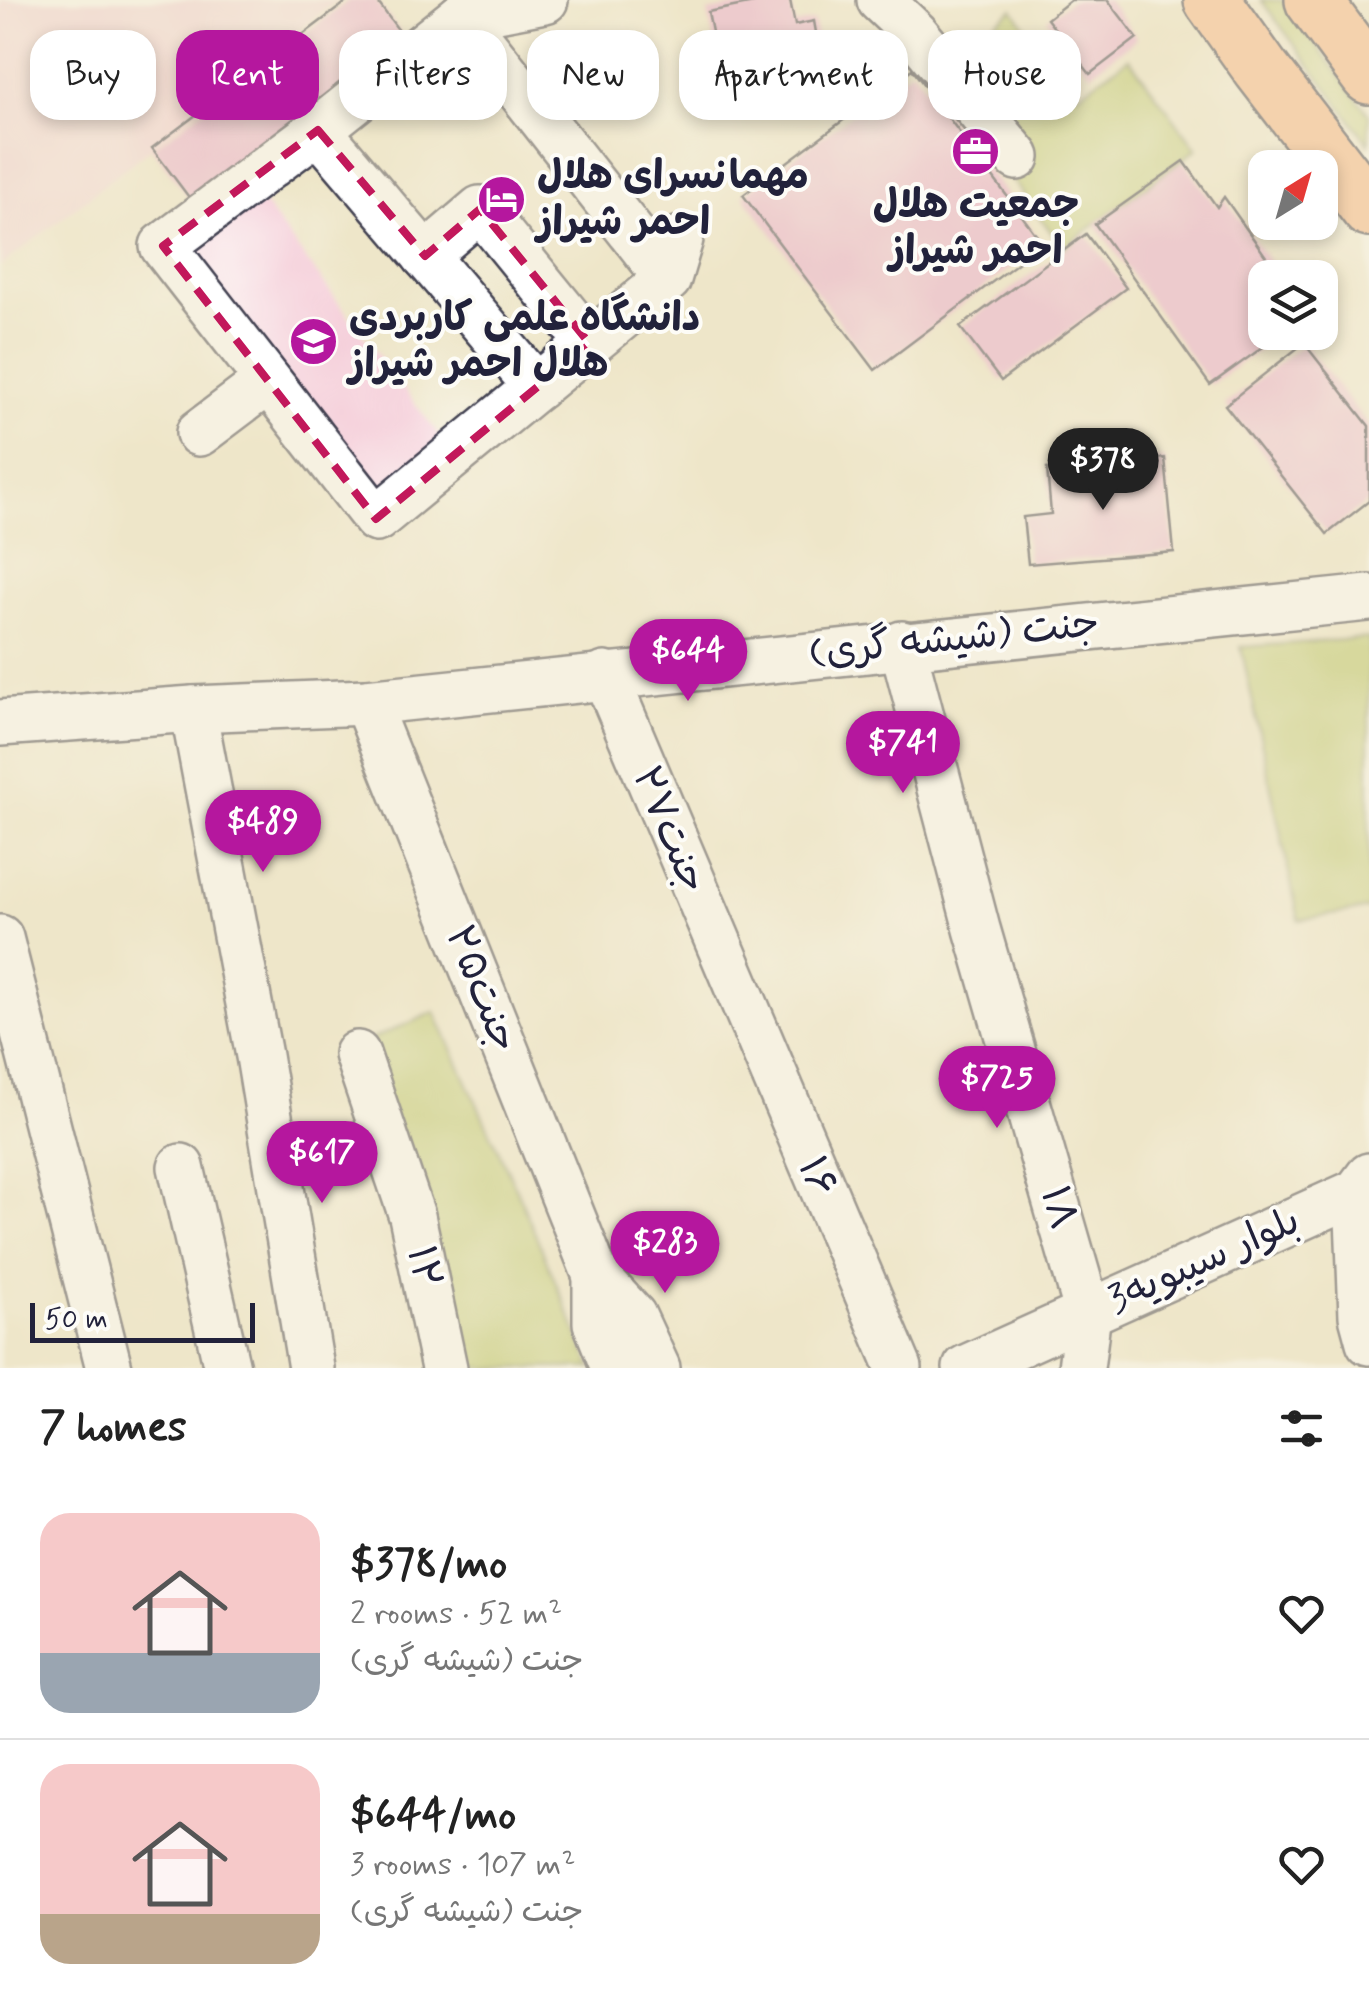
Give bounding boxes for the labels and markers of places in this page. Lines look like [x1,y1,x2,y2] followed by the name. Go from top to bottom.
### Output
[950,125,1002,177] office icon: جمعیت هلال احمر شیراز
[533,151,809,249] place label: مهمانسرای هلال احمر شیراز
[476,174,528,226] hotel icon: مهمانسرای هلال احمر شیراز
[873,180,1079,278] place label: جمعیت هلال احمر شیراز
[345,292,700,391] place label: دانشگاه علمی کاربردی هلال احمر شیراز
[288,316,340,368] school or university icon: دانشگاه علمی کاربردی هلال احمر شیراز
[1044,428,1162,513] pin: $378
[629,619,747,704] pin: $644
[844,711,962,796] pin: $741
[204,790,322,875] pin: $489
[938,1046,1056,1131] pin: $725
[263,1121,381,1206] pin: $617
[606,1211,724,1296] pin: $283

